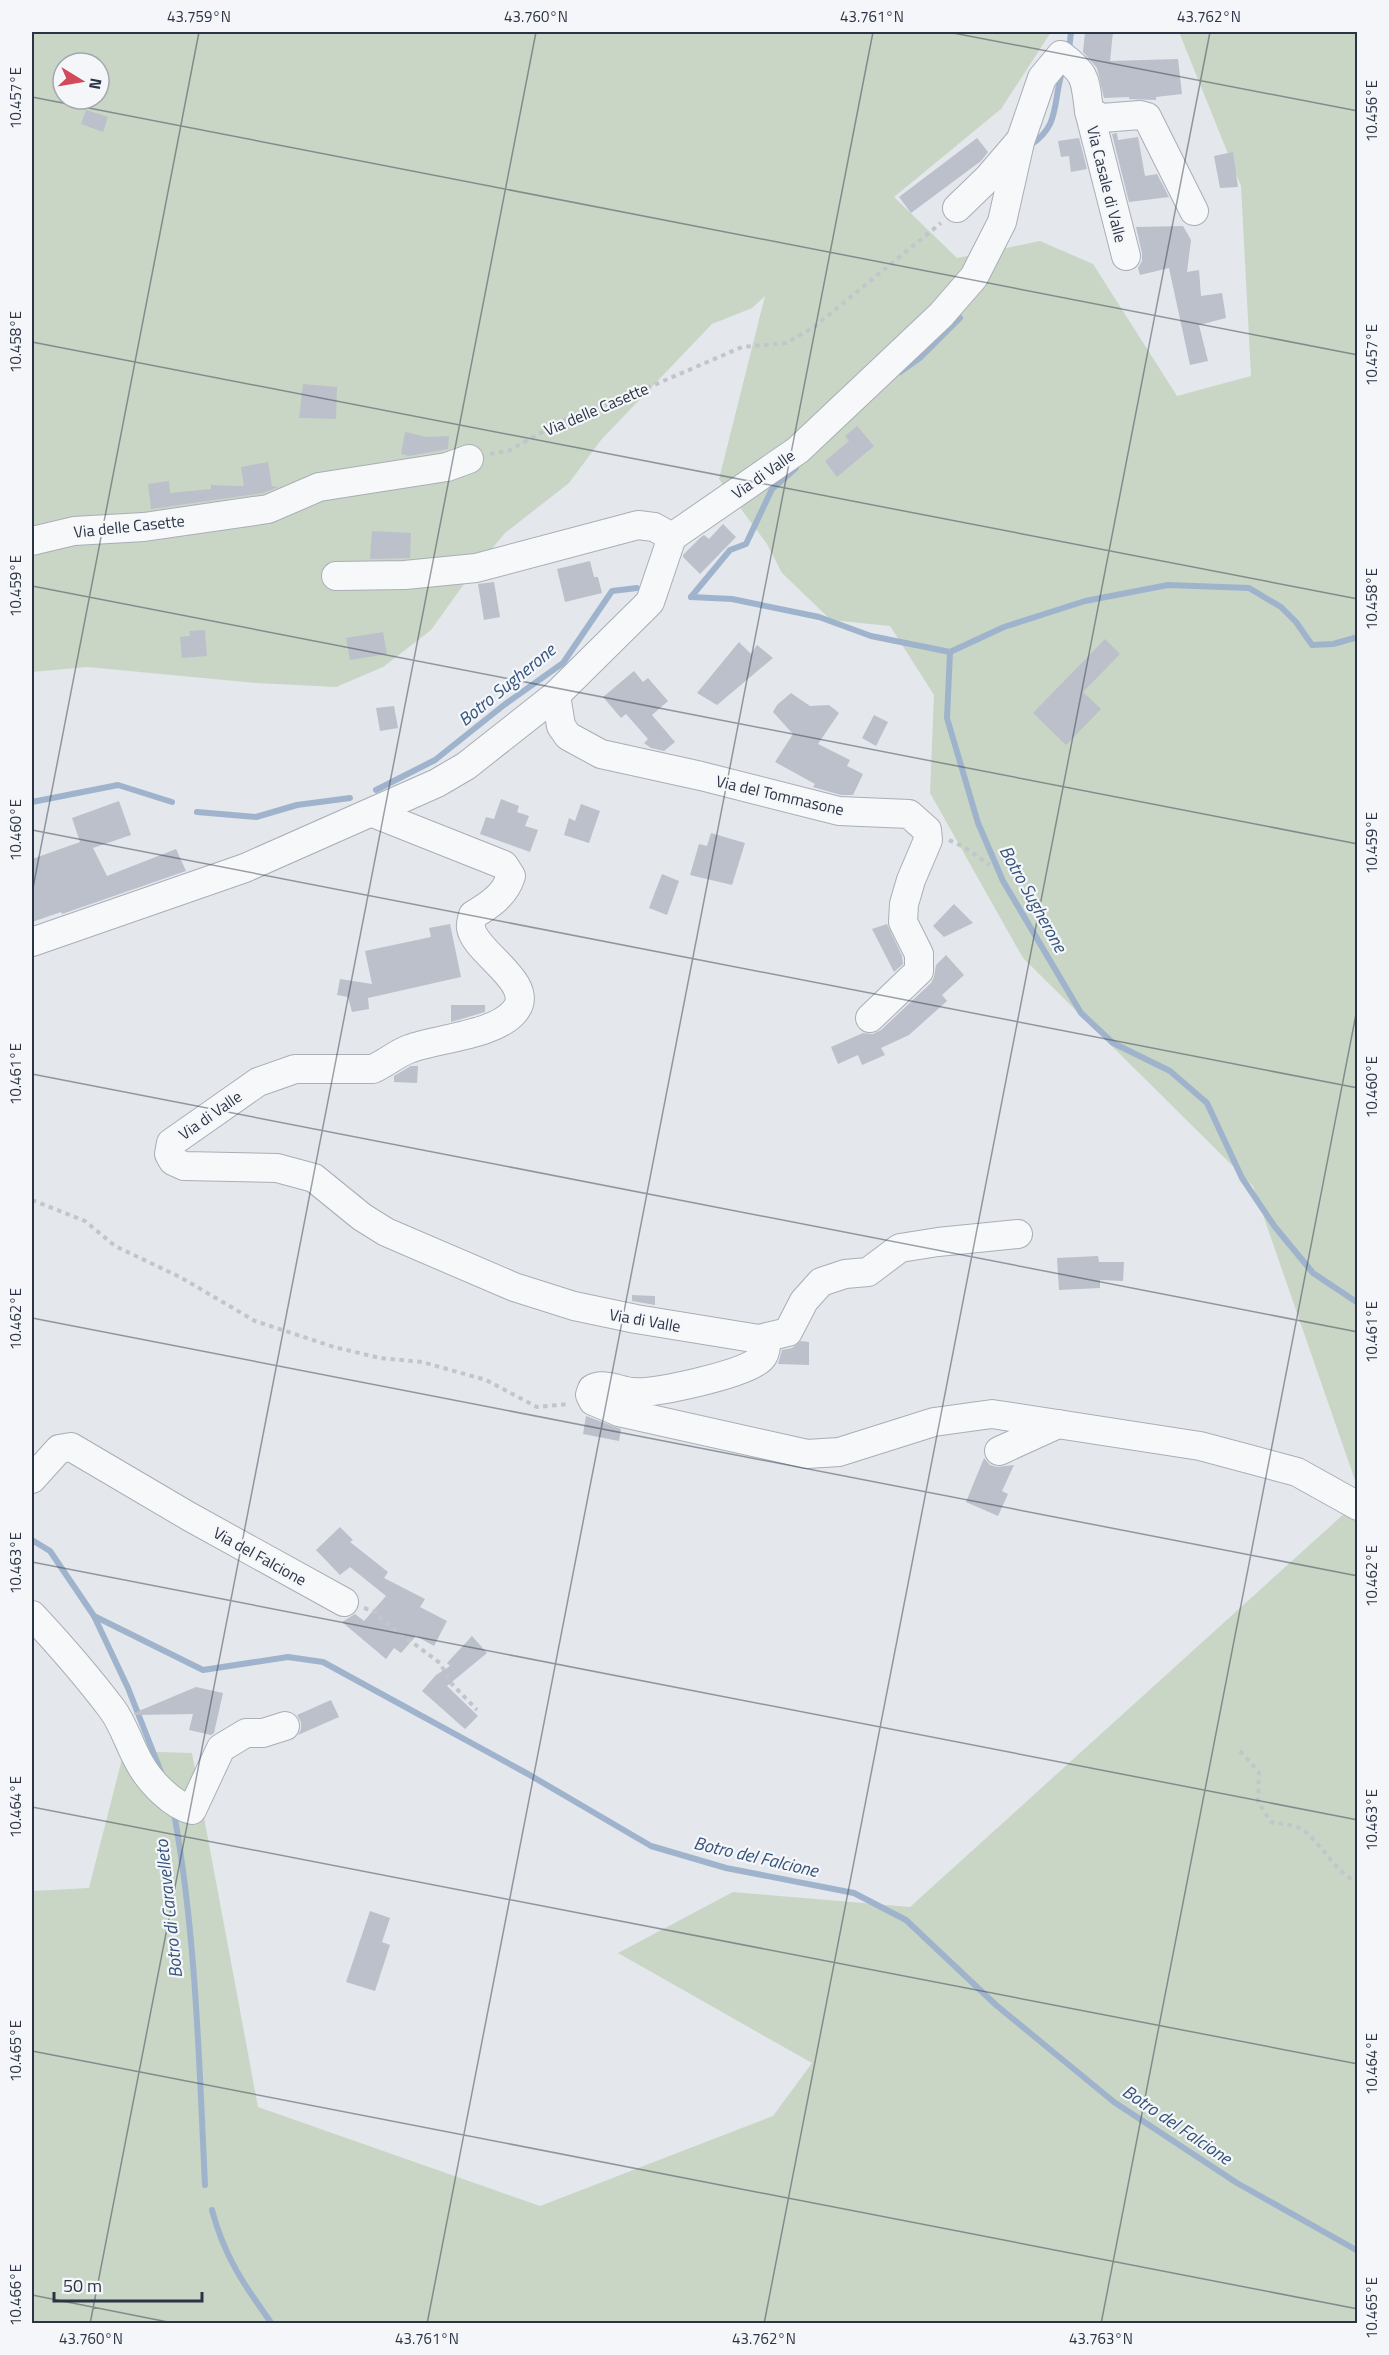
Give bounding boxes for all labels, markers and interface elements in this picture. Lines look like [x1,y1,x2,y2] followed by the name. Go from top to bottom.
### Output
[167,5,231,28] text: 43.759°N
[504,5,568,28] text: 43.760°N
[840,5,904,28] text: 43.761°N
[1177,5,1241,28] text: 43.762°N
[51,51,111,111] north arrow
[4,67,27,129] text: 10.457°E
[83,76,109,92] text: N
[1360,80,1383,142] text: 10.456°E
[1081,123,1133,245] street label: Via Casale di Valle
[4,311,27,373] text: 10.458°E
[1360,324,1383,386] text: 10.457°E
[540,376,652,442] street label: Via delle Casette
[727,443,799,505] street label: Via di Valle
[72,508,186,544] street label: Via delle Casette
[4,555,27,617] text: 10.459°E
[1360,568,1383,630] text: 10.458°E
[452,636,563,732] water label: Botro Sugherone
[714,769,846,821] street label: Via del Tommasone
[4,799,27,861] text: 10.460°E
[1360,812,1383,874] text: 10.459°E
[993,840,1075,959] water label: Botro Sugherone
[4,1043,27,1105] text: 10.461°E
[1360,1056,1383,1118] text: 10.460°E
[174,1084,246,1146] street label: Via di Valle
[4,1288,27,1350] text: 10.462°E
[1360,1301,1383,1363] text: 10.461°E
[607,1302,683,1338] street label: Via di Valle
[209,1520,311,1592] street label: Via del Falcione
[4,1532,27,1594] text: 10.463°E
[1360,1545,1383,1607] text: 10.462°E
[4,1776,27,1838] text: 10.464°E
[1360,1789,1383,1851] text: 10.463°E
[691,1829,823,1884] water label: Botro del Falcione
[148,1837,189,1980] water label: Botro di Caravelleto
[4,2020,27,2082] text: 10.465°E
[1360,2033,1383,2095] text: 10.464°E
[1117,2078,1239,2172] water label: Botro del Falcione
[4,2264,27,2326] text: 10.466°E
[54,2265,202,2303] scale bar
[63,2272,102,2299] text: 50 m
[1360,2277,1383,2339] text: 10.465°E
[59,2327,123,2350] text: 43.760°N
[395,2327,459,2350] text: 43.761°N
[732,2327,796,2350] text: 43.762°N
[1069,2327,1133,2350] text: 43.763°N

